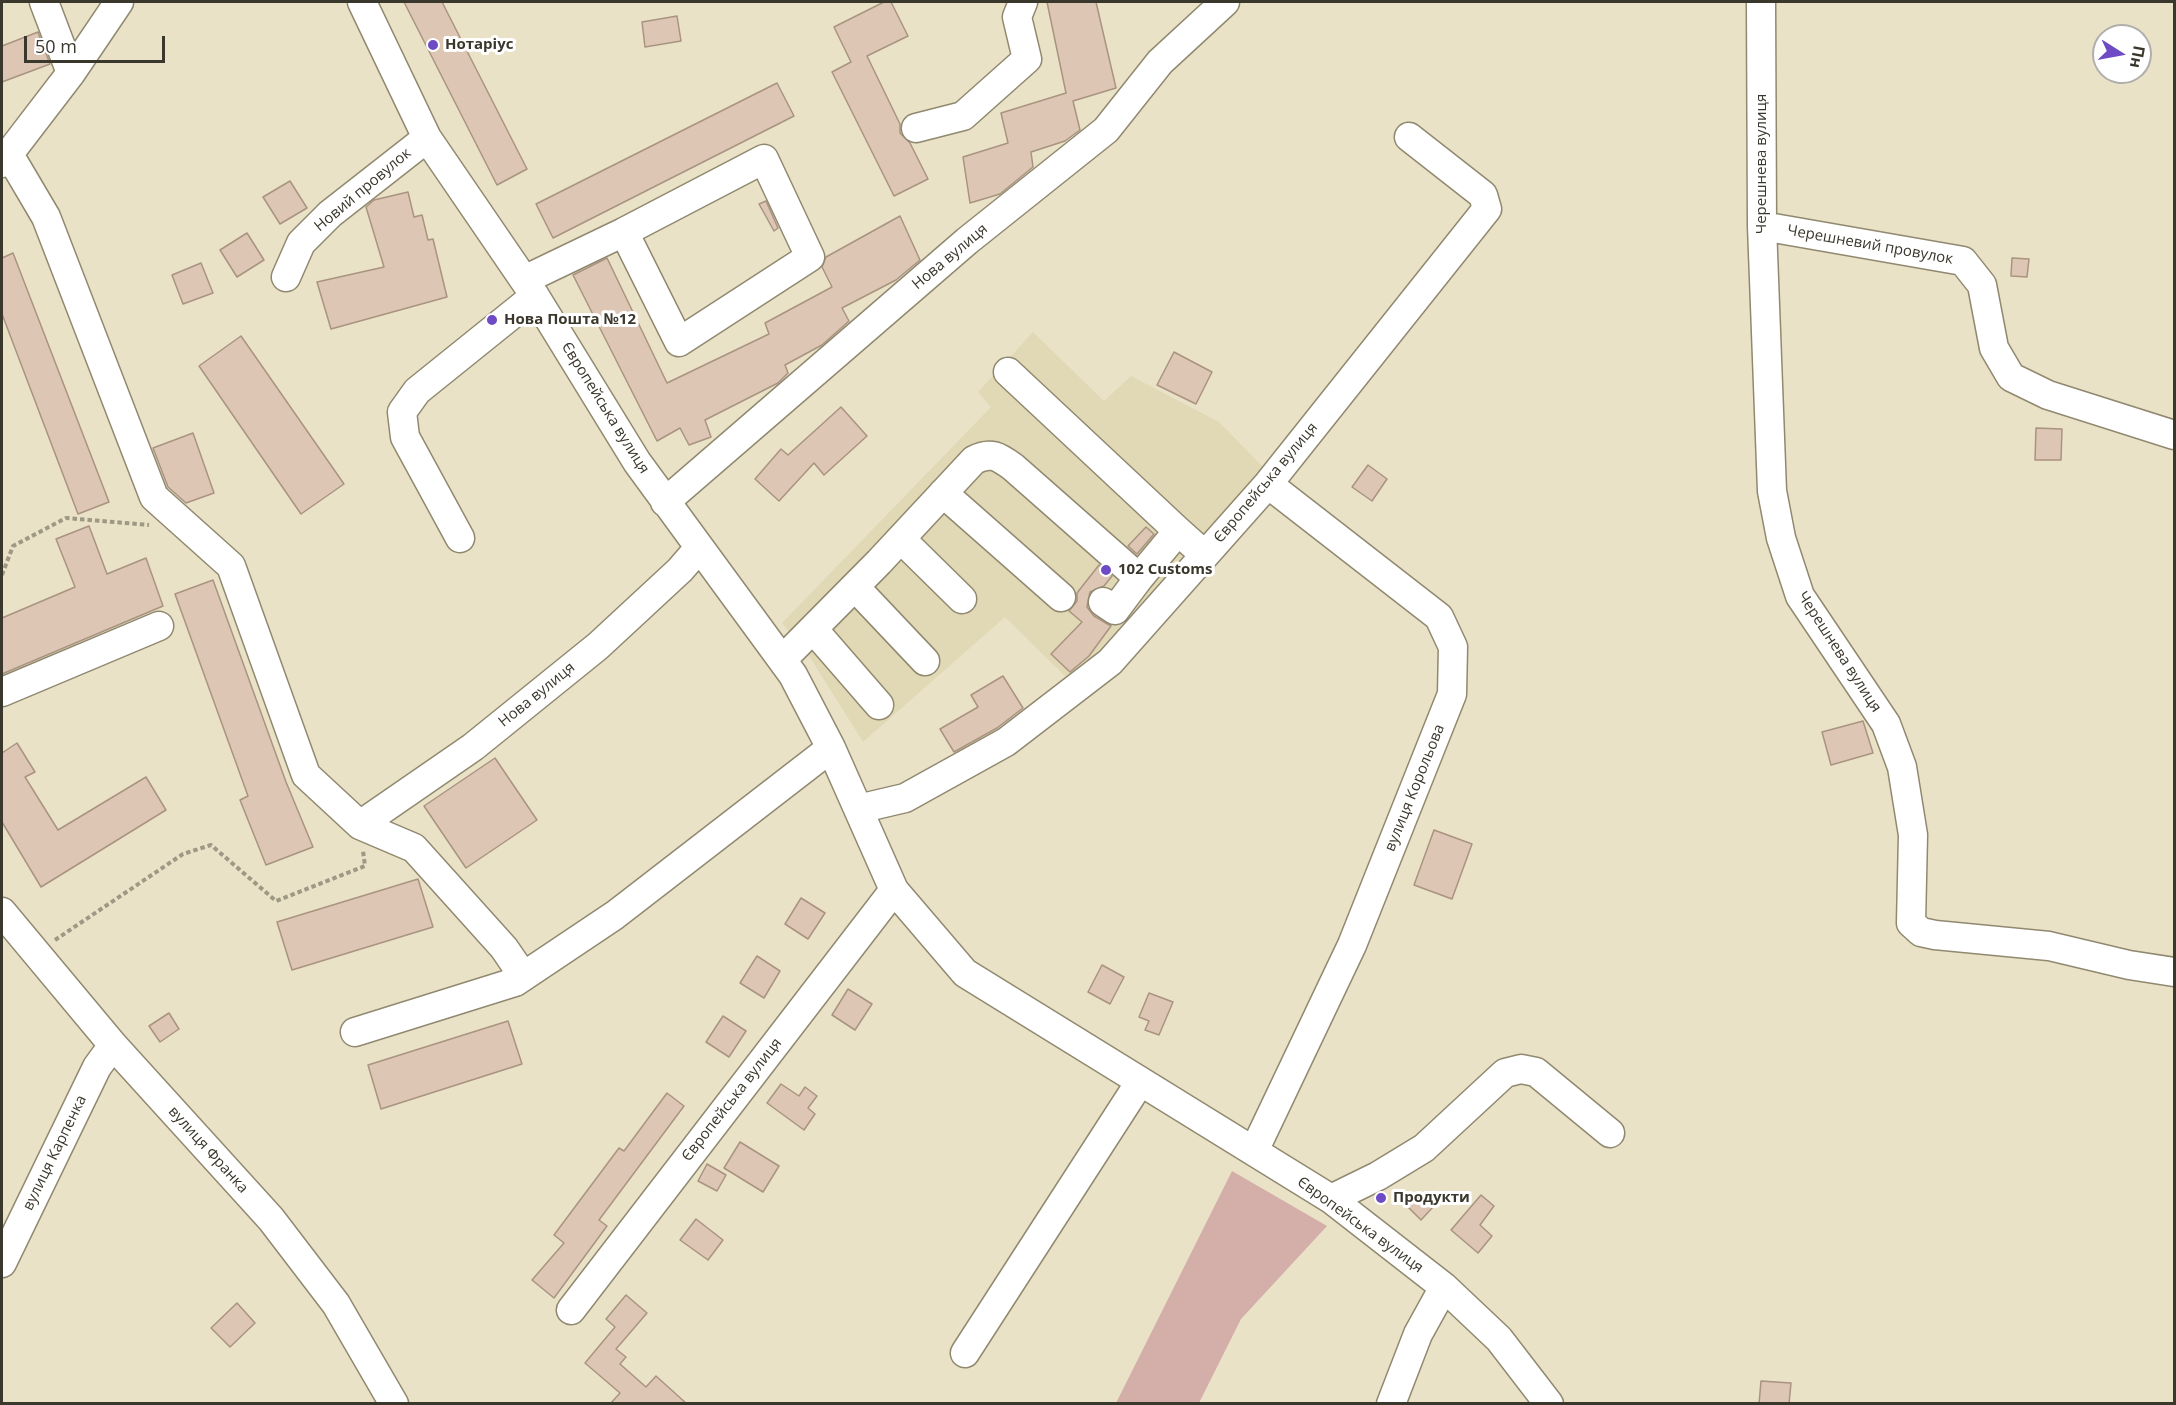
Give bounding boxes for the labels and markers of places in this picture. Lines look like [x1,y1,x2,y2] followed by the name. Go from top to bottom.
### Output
[445,36,513,54] place label: Нотаріус
[426,38,440,52] marker: Нотаріус
[504,311,636,329] place label: Нова Пошта №12
[485,313,499,327] marker: Нова Пошта №12
[1118,561,1212,579] place label: 102 Customs
[1099,563,1113,577] marker: 102 Customs
[1393,1189,1470,1207] place label: Продукти
[1374,1191,1388,1205] marker: Продукти

